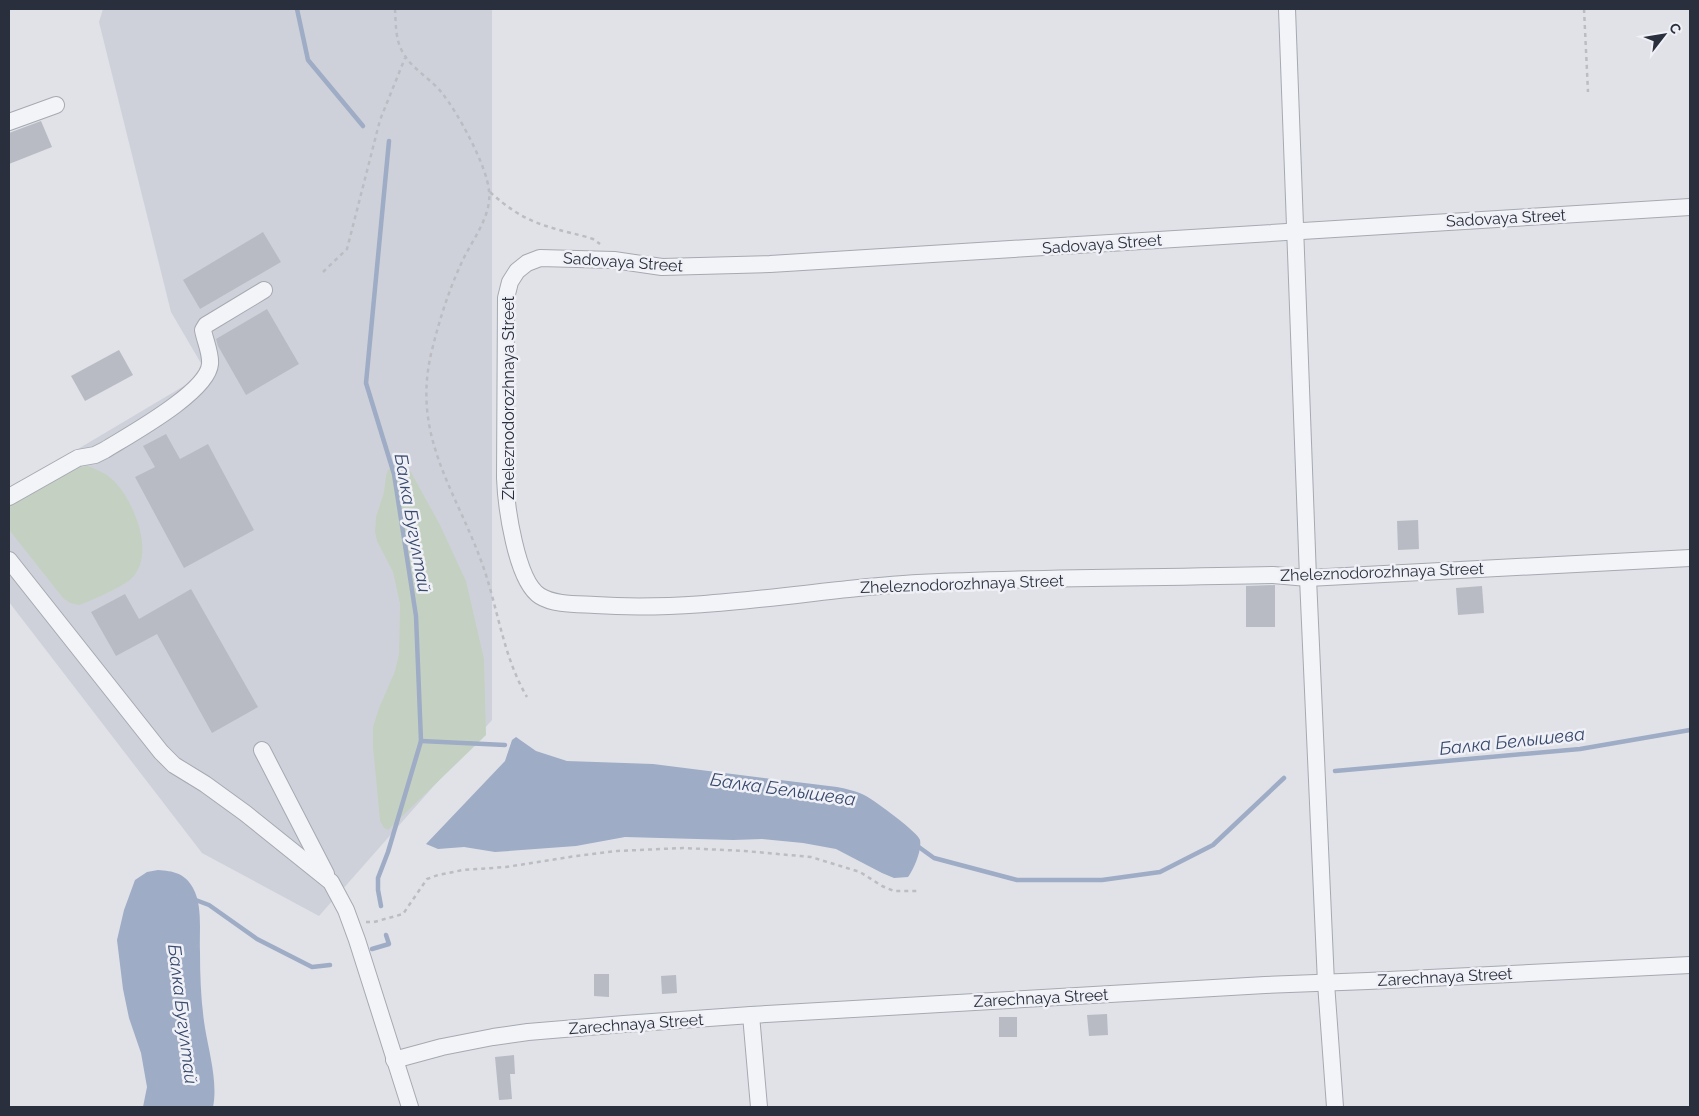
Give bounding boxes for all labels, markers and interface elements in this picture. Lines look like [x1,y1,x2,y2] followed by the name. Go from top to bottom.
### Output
[1639,10,1689,60] north arrow
[1666,20,1685,37] text: С
[1446,205,1567,231] street label: Sadovaya Street
[1041,230,1163,258] street label: Sadovaya Street
[562,248,684,276] street label: Sadovaya Street
[499,295,518,500] street label: Zheleznodorozhnaya Street
[390,452,436,594] water label: Балка Бугултай
[1280,559,1485,585] street label: Zheleznodorozhnaya Street
[860,571,1065,597] street label: Zheleznodorozhnaya Street
[1438,723,1586,759] water label: Балка Белышева
[709,768,857,810] water label: Балка Белышева
[164,943,202,1085] water label: Балка Бугултай
[1377,964,1514,990] street label: Zarechnaya Street
[973,985,1110,1011] street label: Zarechnaya Street
[568,1010,705,1038] street label: Zarechnaya Street

